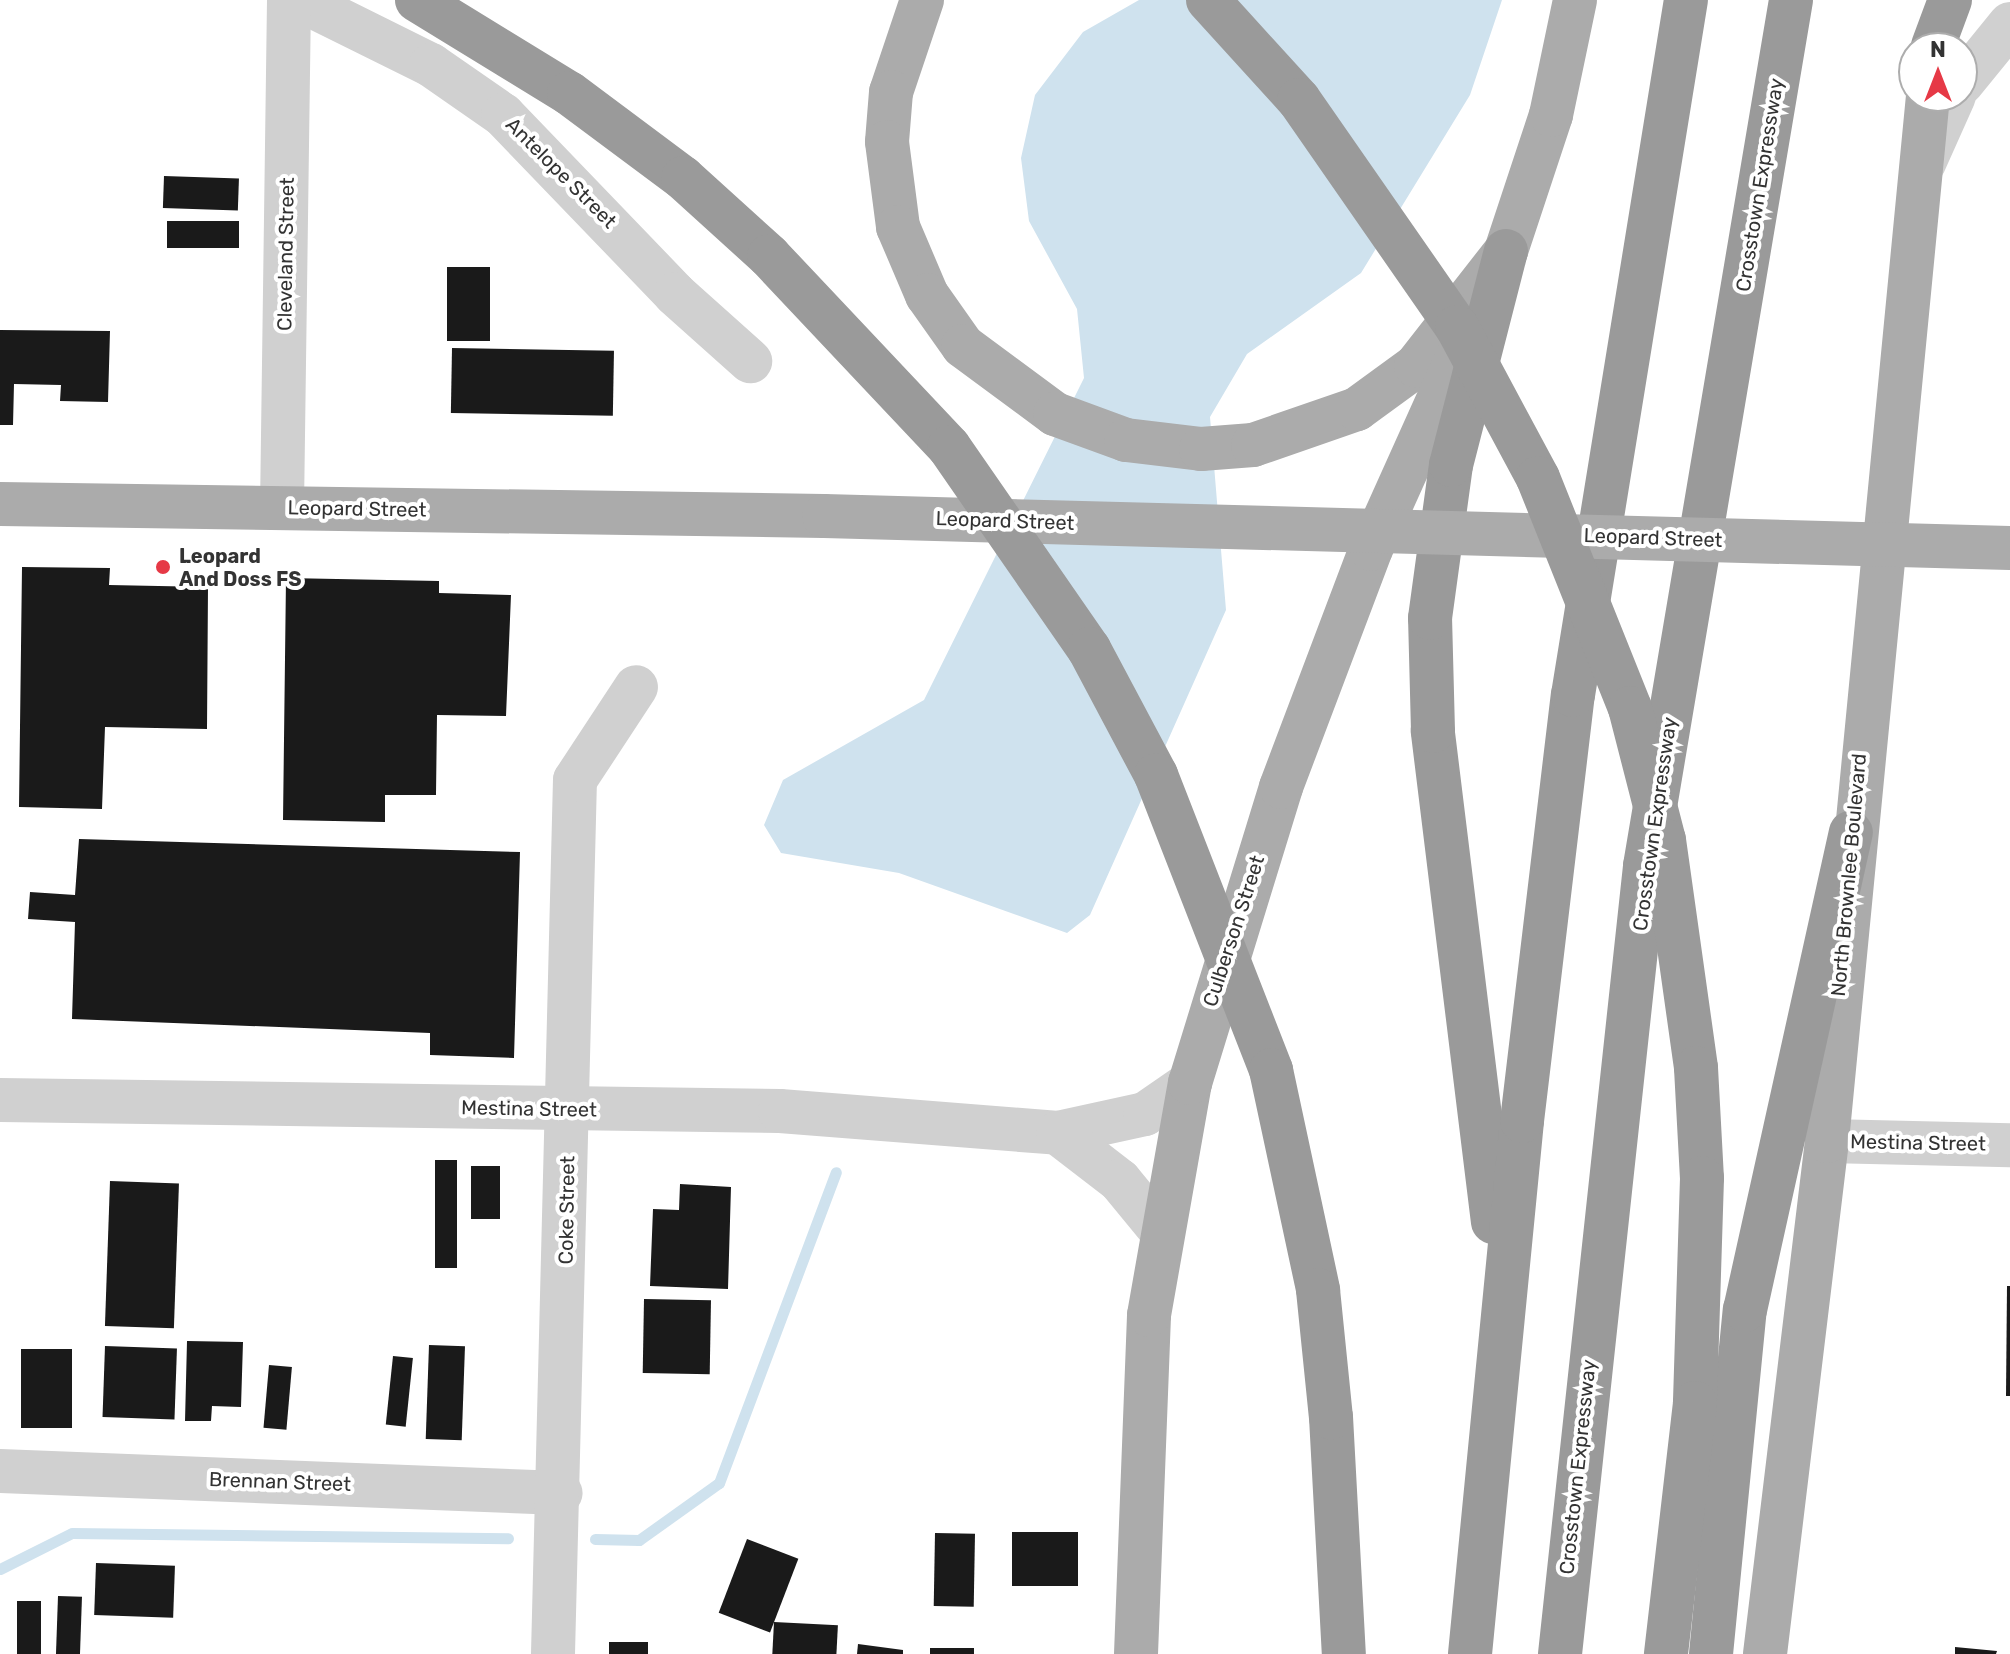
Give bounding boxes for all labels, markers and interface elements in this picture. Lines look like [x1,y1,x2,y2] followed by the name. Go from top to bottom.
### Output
[1898,32,1978,112] north arrow
[1930,36,1946,63] text: N
[1731,77,1789,293] street label: Crosstown Expressway
[501,113,621,233] street label: Antelope Street
[273,177,299,331] street label: Cleveland Street
[287,496,427,522] street label: Leopard Street
[935,507,1075,535] street label: Leopard Street
[1583,524,1723,552] street label: Leopard Street
[179,544,302,591] place label: Leopard And Doss FS
[154,558,172,576] marker: Leopard And Doss FS
[1628,715,1682,933] street label: Crosstown Expressway
[1826,753,1872,997] street label: North Brownlee Boulevard
[1198,852,1270,1010] street label: Culberson Street
[461,1096,597,1122] street label: Mestina Street
[1850,1130,1986,1156] street label: Mestina Street
[554,1156,580,1264] street label: Coke Street
[1555,1358,1601,1576] street label: Crosstown Expressway
[209,1468,351,1496] street label: Brennan Street

